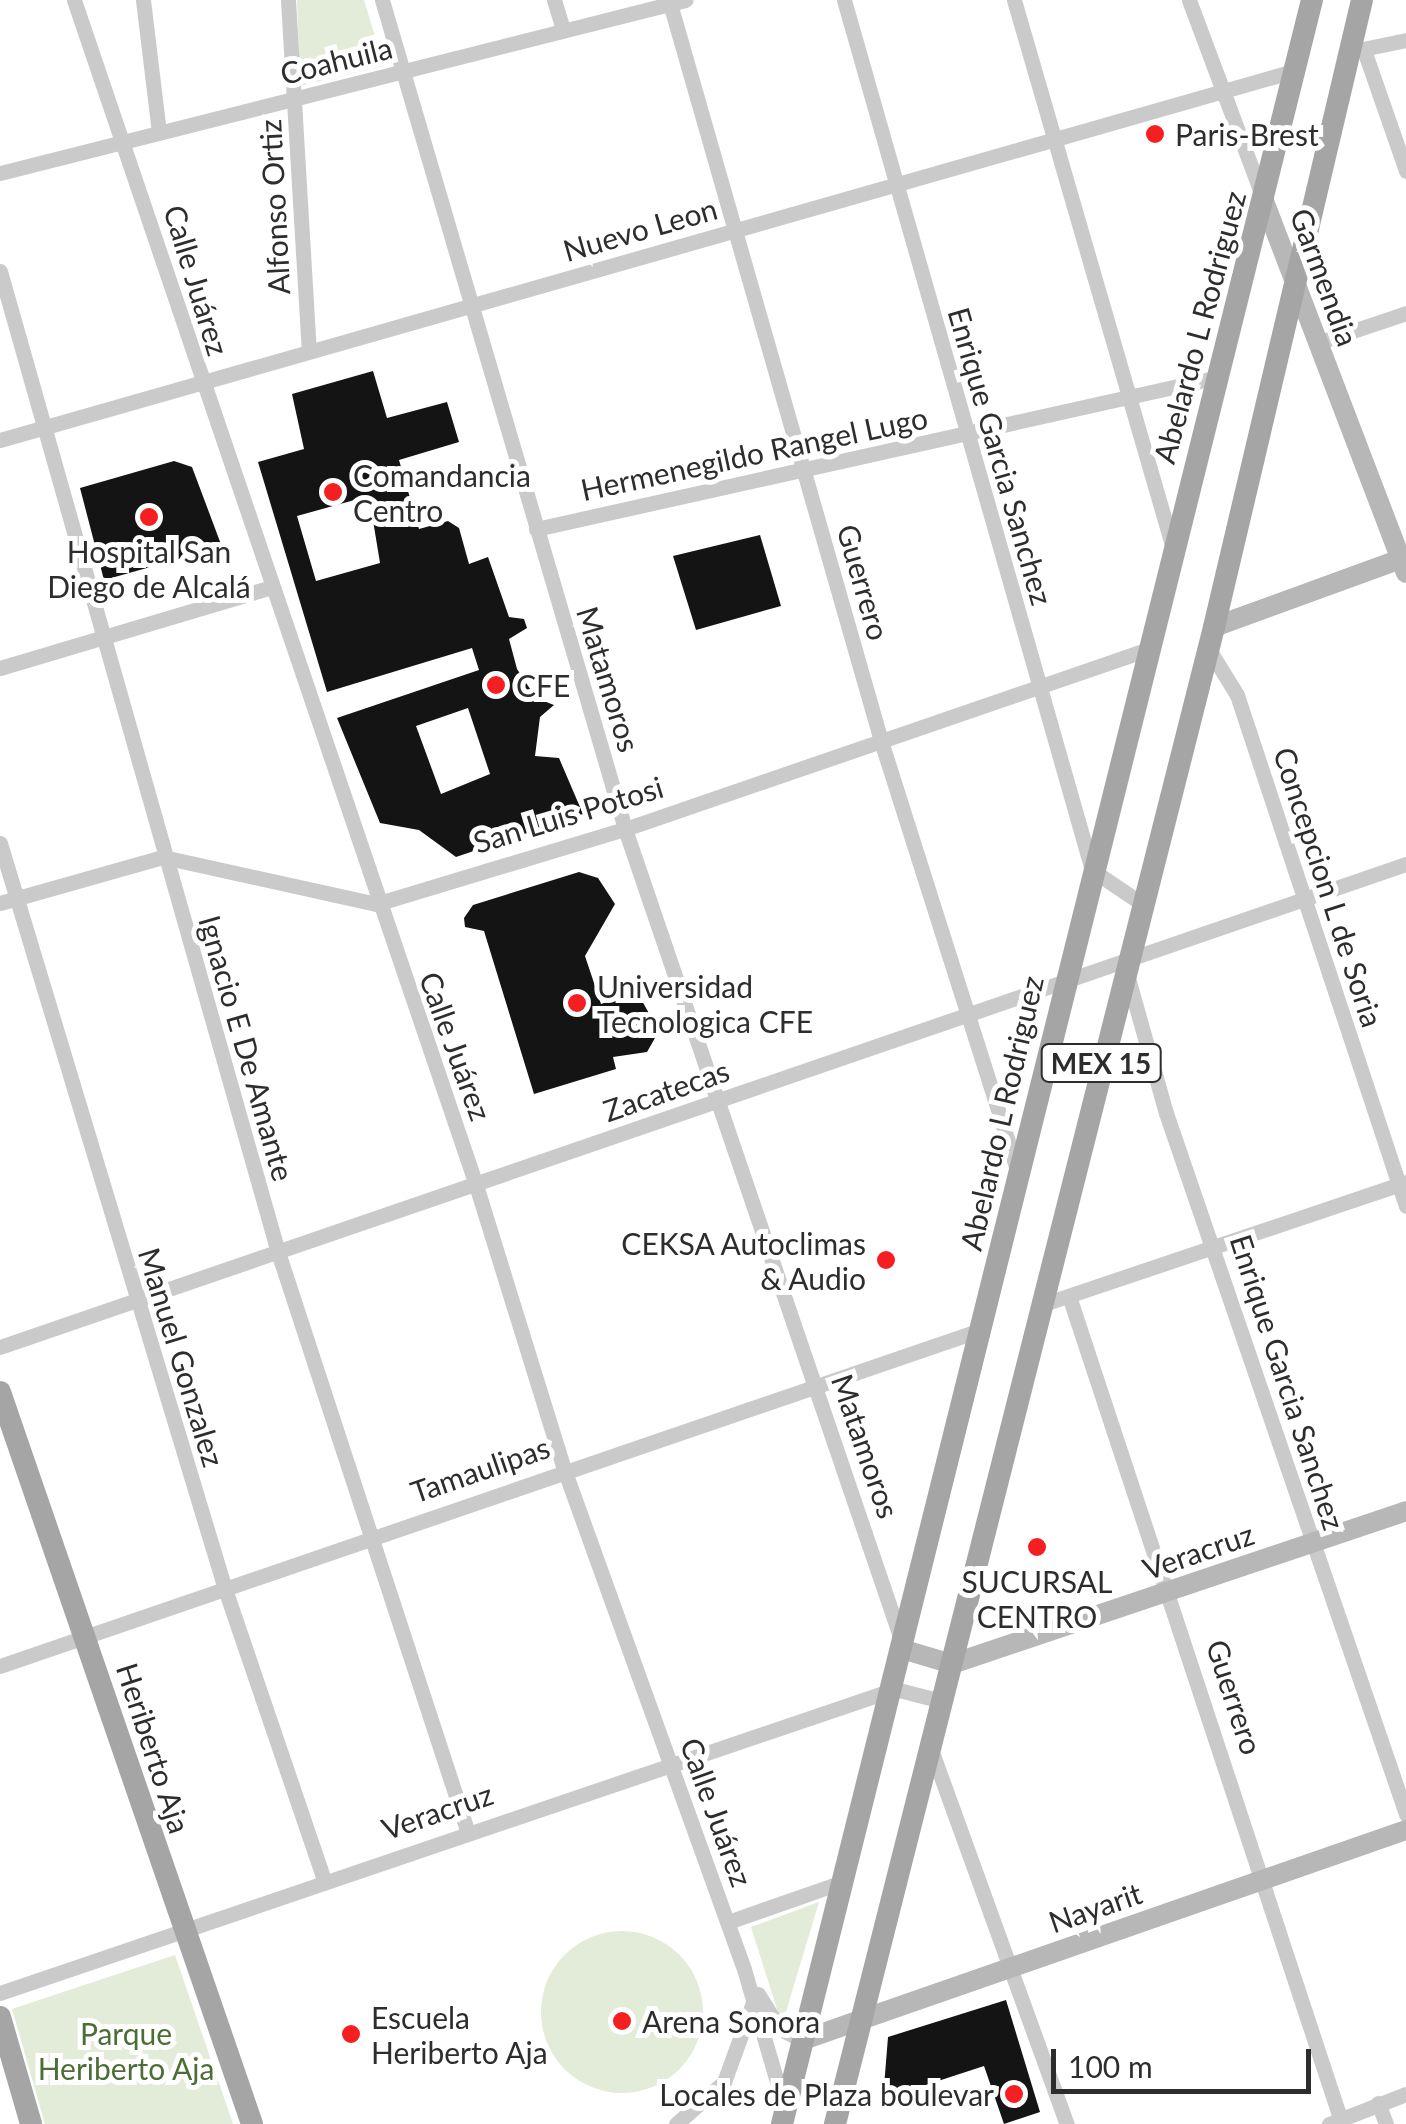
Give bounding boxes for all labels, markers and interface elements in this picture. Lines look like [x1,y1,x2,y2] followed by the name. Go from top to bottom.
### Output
[276,29,396,91] street label: Coahuila
[1175,116,1319,152] place label: Paris-Brest
[251,118,297,296] street label: Alfonso Ortiz
[1144,123,1166,145] marker: Paris-Brest
[1145,187,1253,467] street label: Abelardo L Rodriguez
[559,190,721,268] street label: Nuevo Leon
[157,200,237,360] street label: Calle Juárez
[1283,203,1367,351] street label: Garmendia
[941,303,1061,609] street label: Enrique Garcia Sanchez
[577,399,931,507] street label: Hermenegildo Rangel Lugo
[353,457,531,528] place label: Comandancia Centro
[322,481,344,503] marker: Comandancia Centro
[138,506,160,528] marker: Hospital San Diego de Alcalá
[830,520,898,644] street label: Guerrero
[47,533,251,604] place label: Hospital San Diego de Alcalá
[570,602,648,756] street label: Matamoros
[516,667,570,703] place label: CFE
[485,674,507,696] marker: CFE
[1267,742,1391,1032] street label: Concepcion L de Soria
[469,768,667,860] street label: San Luis Potosi
[192,911,302,1185] street label: Ignacio E De Amante
[412,966,500,1126] street label: Calle Juárez
[597,968,813,1038] place label: Universidad Tecnologica CFE
[952,972,1050,1254] street label: Abelardo L Rodriguez
[566,992,588,1014] marker: Universidad Tecnologica CFE
[1038,1040,1164,1086] road number: MEX 15
[598,1052,734,1128] street label: Zacatecas
[619,1225,866,1296] place label: CEKSA Autoclimas & Audio
[1223,1230,1353,1534] street label: Enrique Garcia Sanchez
[132,1243,232,1471] street label: Manuel Gonzalez
[875,1249,897,1271] marker: CEKSA Autoclimas & Audio
[825,1369,907,1523] street label: Matamoros
[406,1428,554,1510] street label: Tamaulipas
[1138,1515,1258,1587] street label: Veracruz
[1026,1536,1048,1558] marker: SUCURSAL CENTRO
[962,1563,1112,1634] place label: SUCURSAL CENTRO
[1200,1635,1270,1759] street label: Guerrero
[109,1658,199,1838] street label: Heriberto Aja
[673,1732,761,1892] street label: Calle Juárez
[377,1775,497,1847] street label: Veracruz
[1044,1874,1146,1940] street label: Nayarit
[371,1999,549,2070] place label: Escuela Heriberto Aja
[642,2003,820,2039] place label: Arena Sonora
[611,2010,633,2032] marker: Arena Sonora
[37,2015,215,2086] park label: Parque Heriberto Aja
[340,2023,362,2045] marker: Escuela Heriberto Aja
[1056,2029,1316,2091] scale bar
[1068,2048,1153,2084] text: 100 m
[659,2076,994,2112] place label: Locales de Plaza boulevar
[1003,2083,1025,2105] marker: Locales de Plaza boulevar

